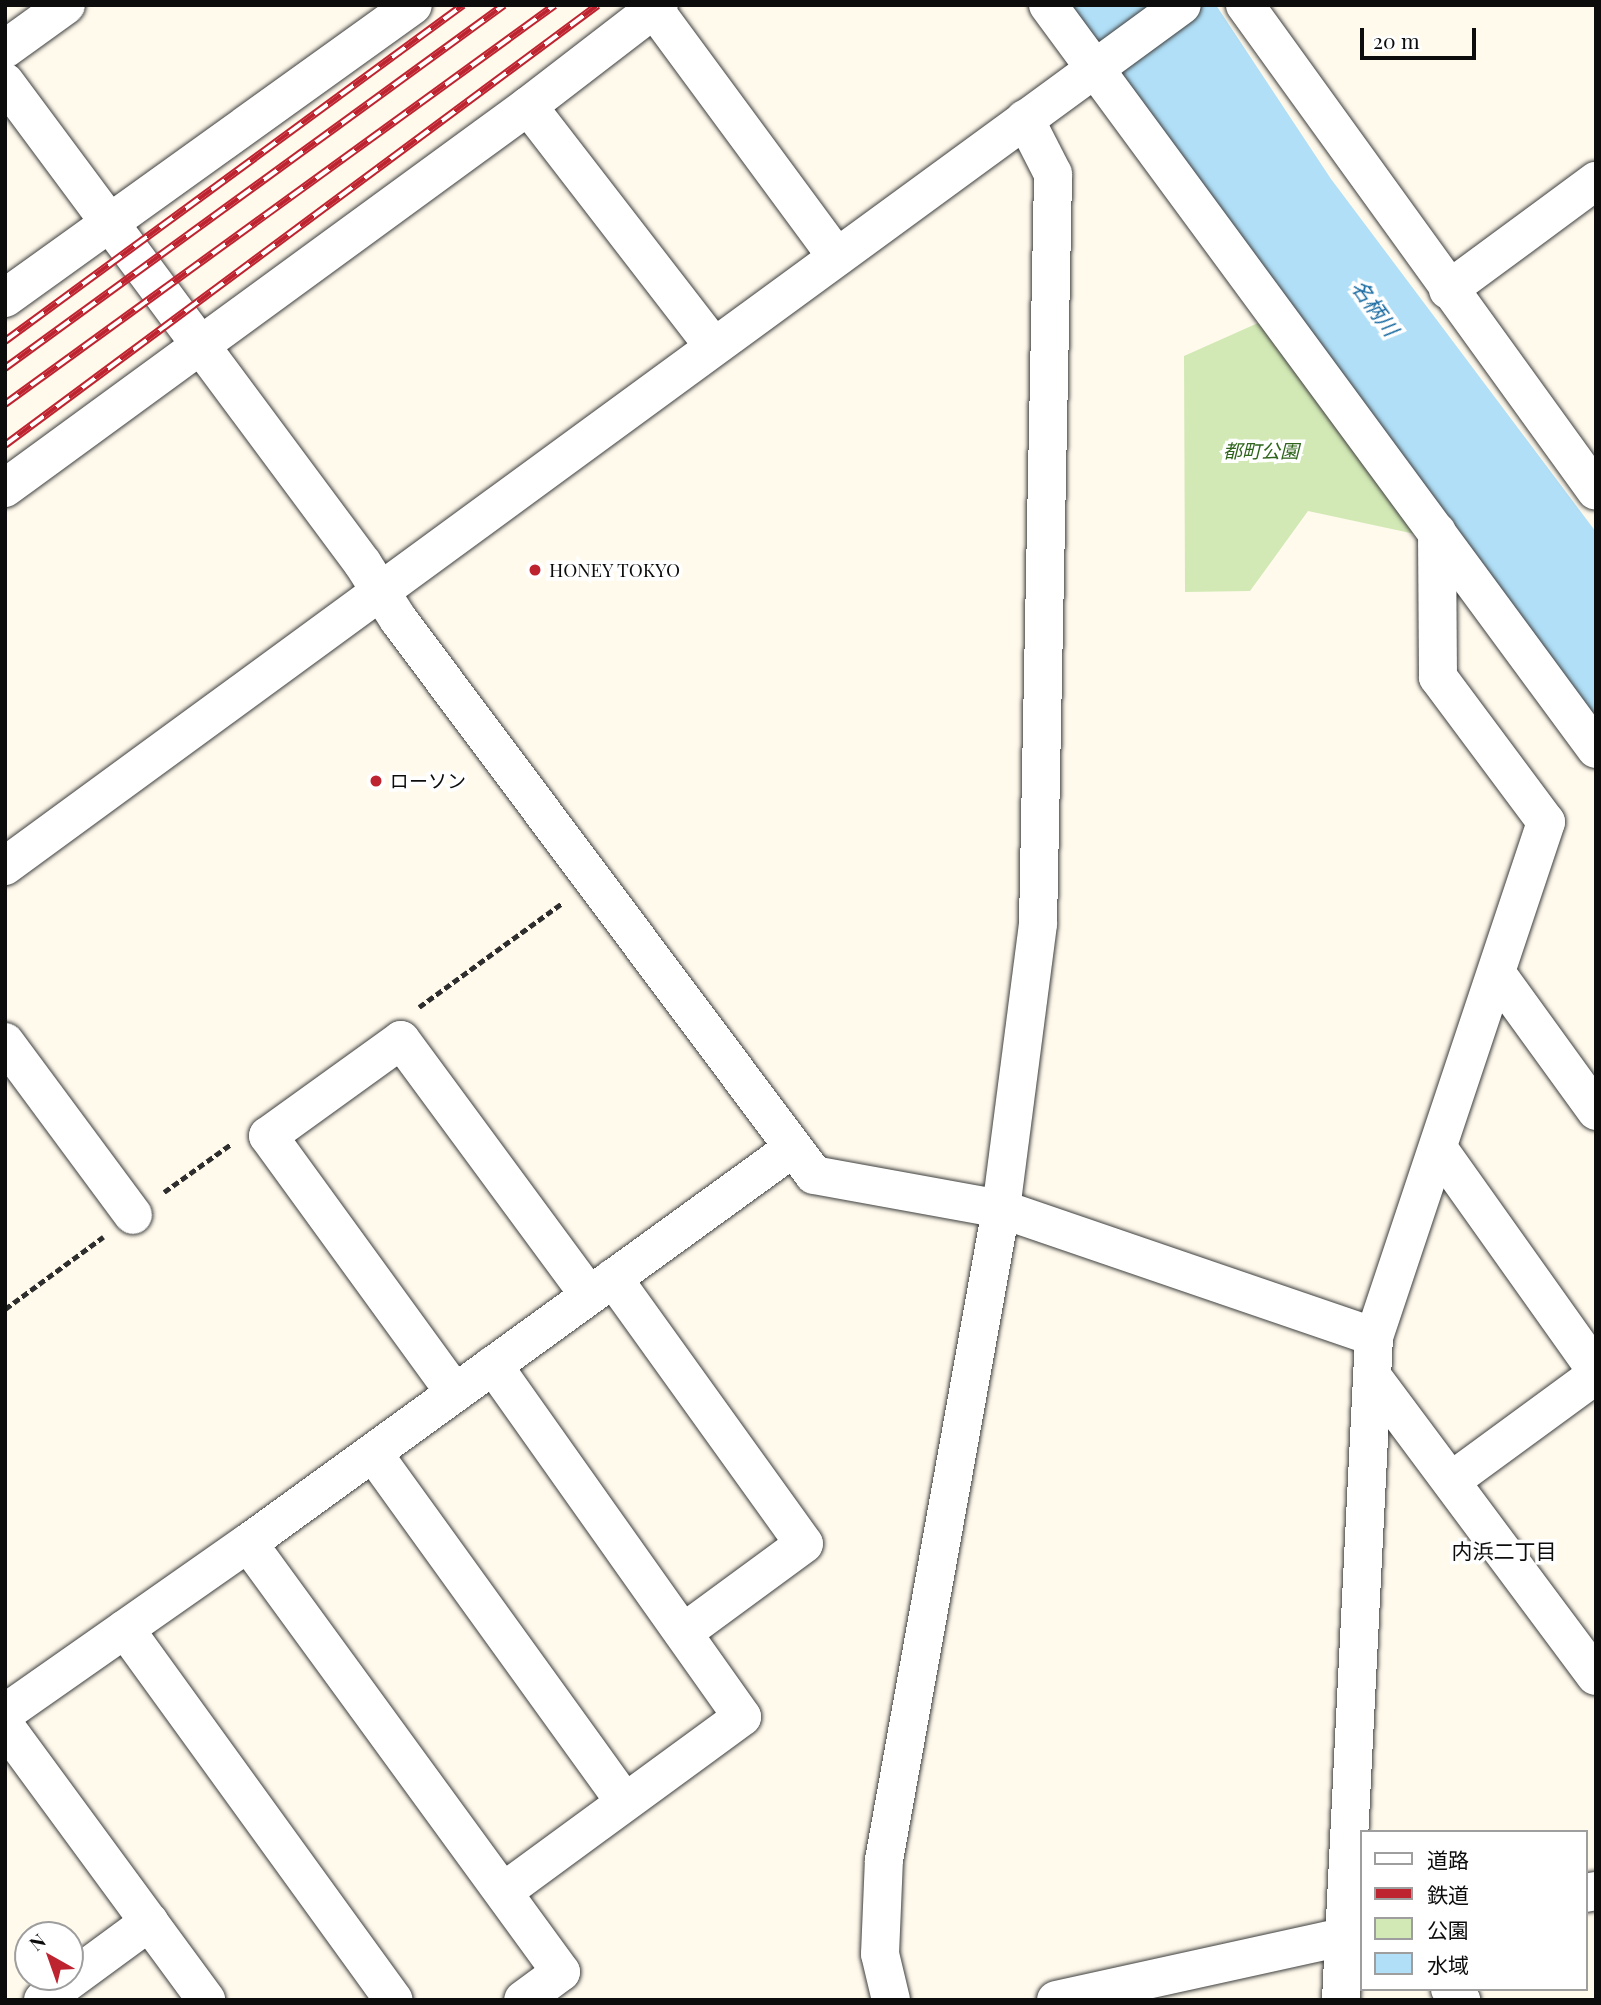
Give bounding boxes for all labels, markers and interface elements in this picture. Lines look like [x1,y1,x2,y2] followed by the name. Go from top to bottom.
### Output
[1363,14,1478,58] scale bar
[1373,26,1420,54] text: 20 m
[1347,274,1405,340] water label: 名柄川
[1223,440,1299,462] park label: 都町公園
[549,559,681,581] place label: HONEY TOKYO
[527,562,543,578] marker: HONEY TOKYO
[390,770,466,792] place label: ローソン
[368,773,384,789] marker: ローソン
[1452,1537,1556,1563] district label: 内浜二丁目
[1360,1830,1587,1991] legend
[1427,1845,1469,1873] text: 道路
[1427,1880,1469,1908] text: 鉄道
[1427,1915,1469,1943] text: 公園
[14,1921,84,1991] north arrow
[23,1927,50,1956] text: N
[1427,1950,1469,1978] text: 水域

